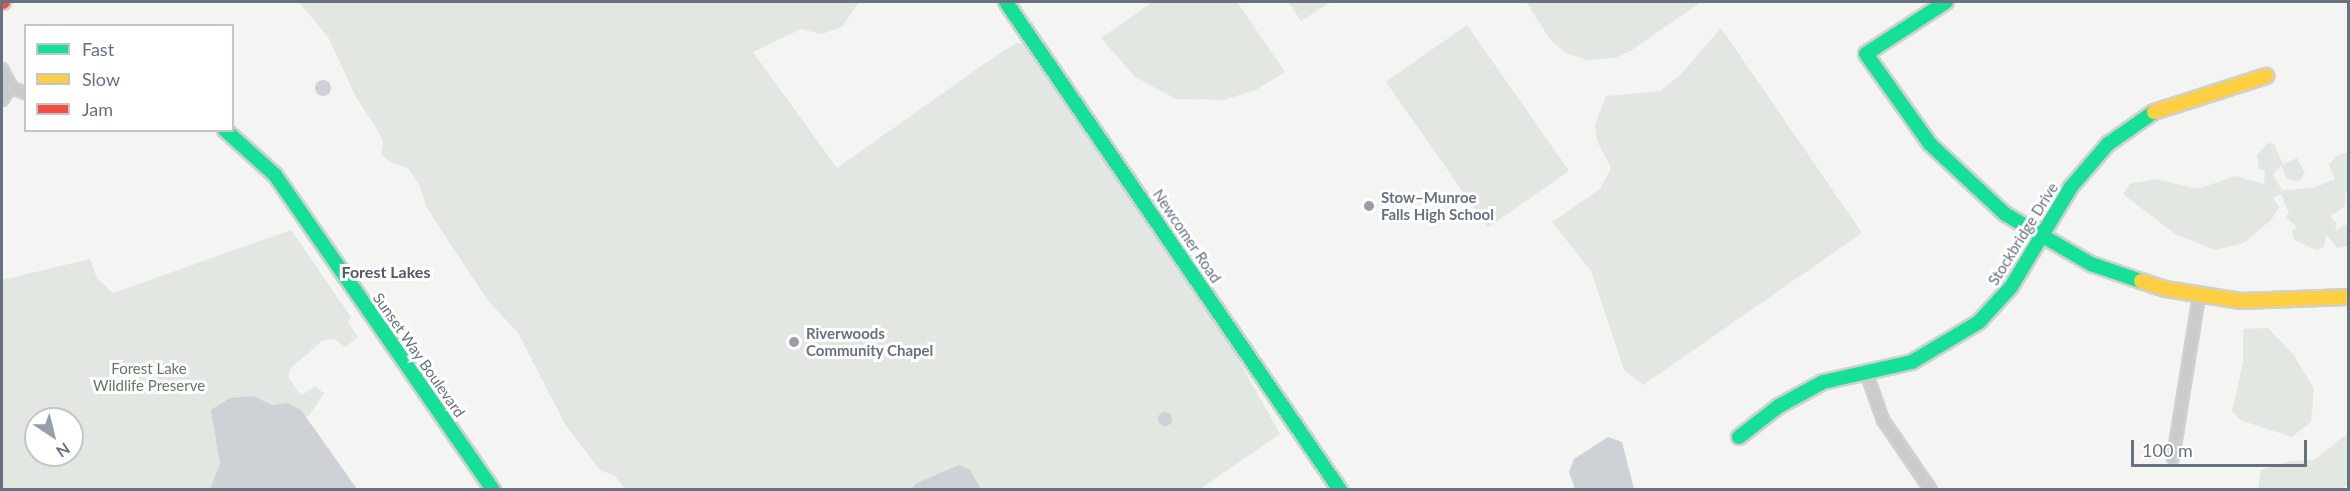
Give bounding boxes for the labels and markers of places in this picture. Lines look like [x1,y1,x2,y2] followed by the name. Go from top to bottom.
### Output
[1381,188,1494,223] place label: Stow–Munroe Falls High School
[1362,199,1376,213] marker: Stow–Munroe Falls High School
[806,324,934,359] place label: Riverwoods Community Chapel
[787,335,801,349] marker: Riverwoods Community Chapel

